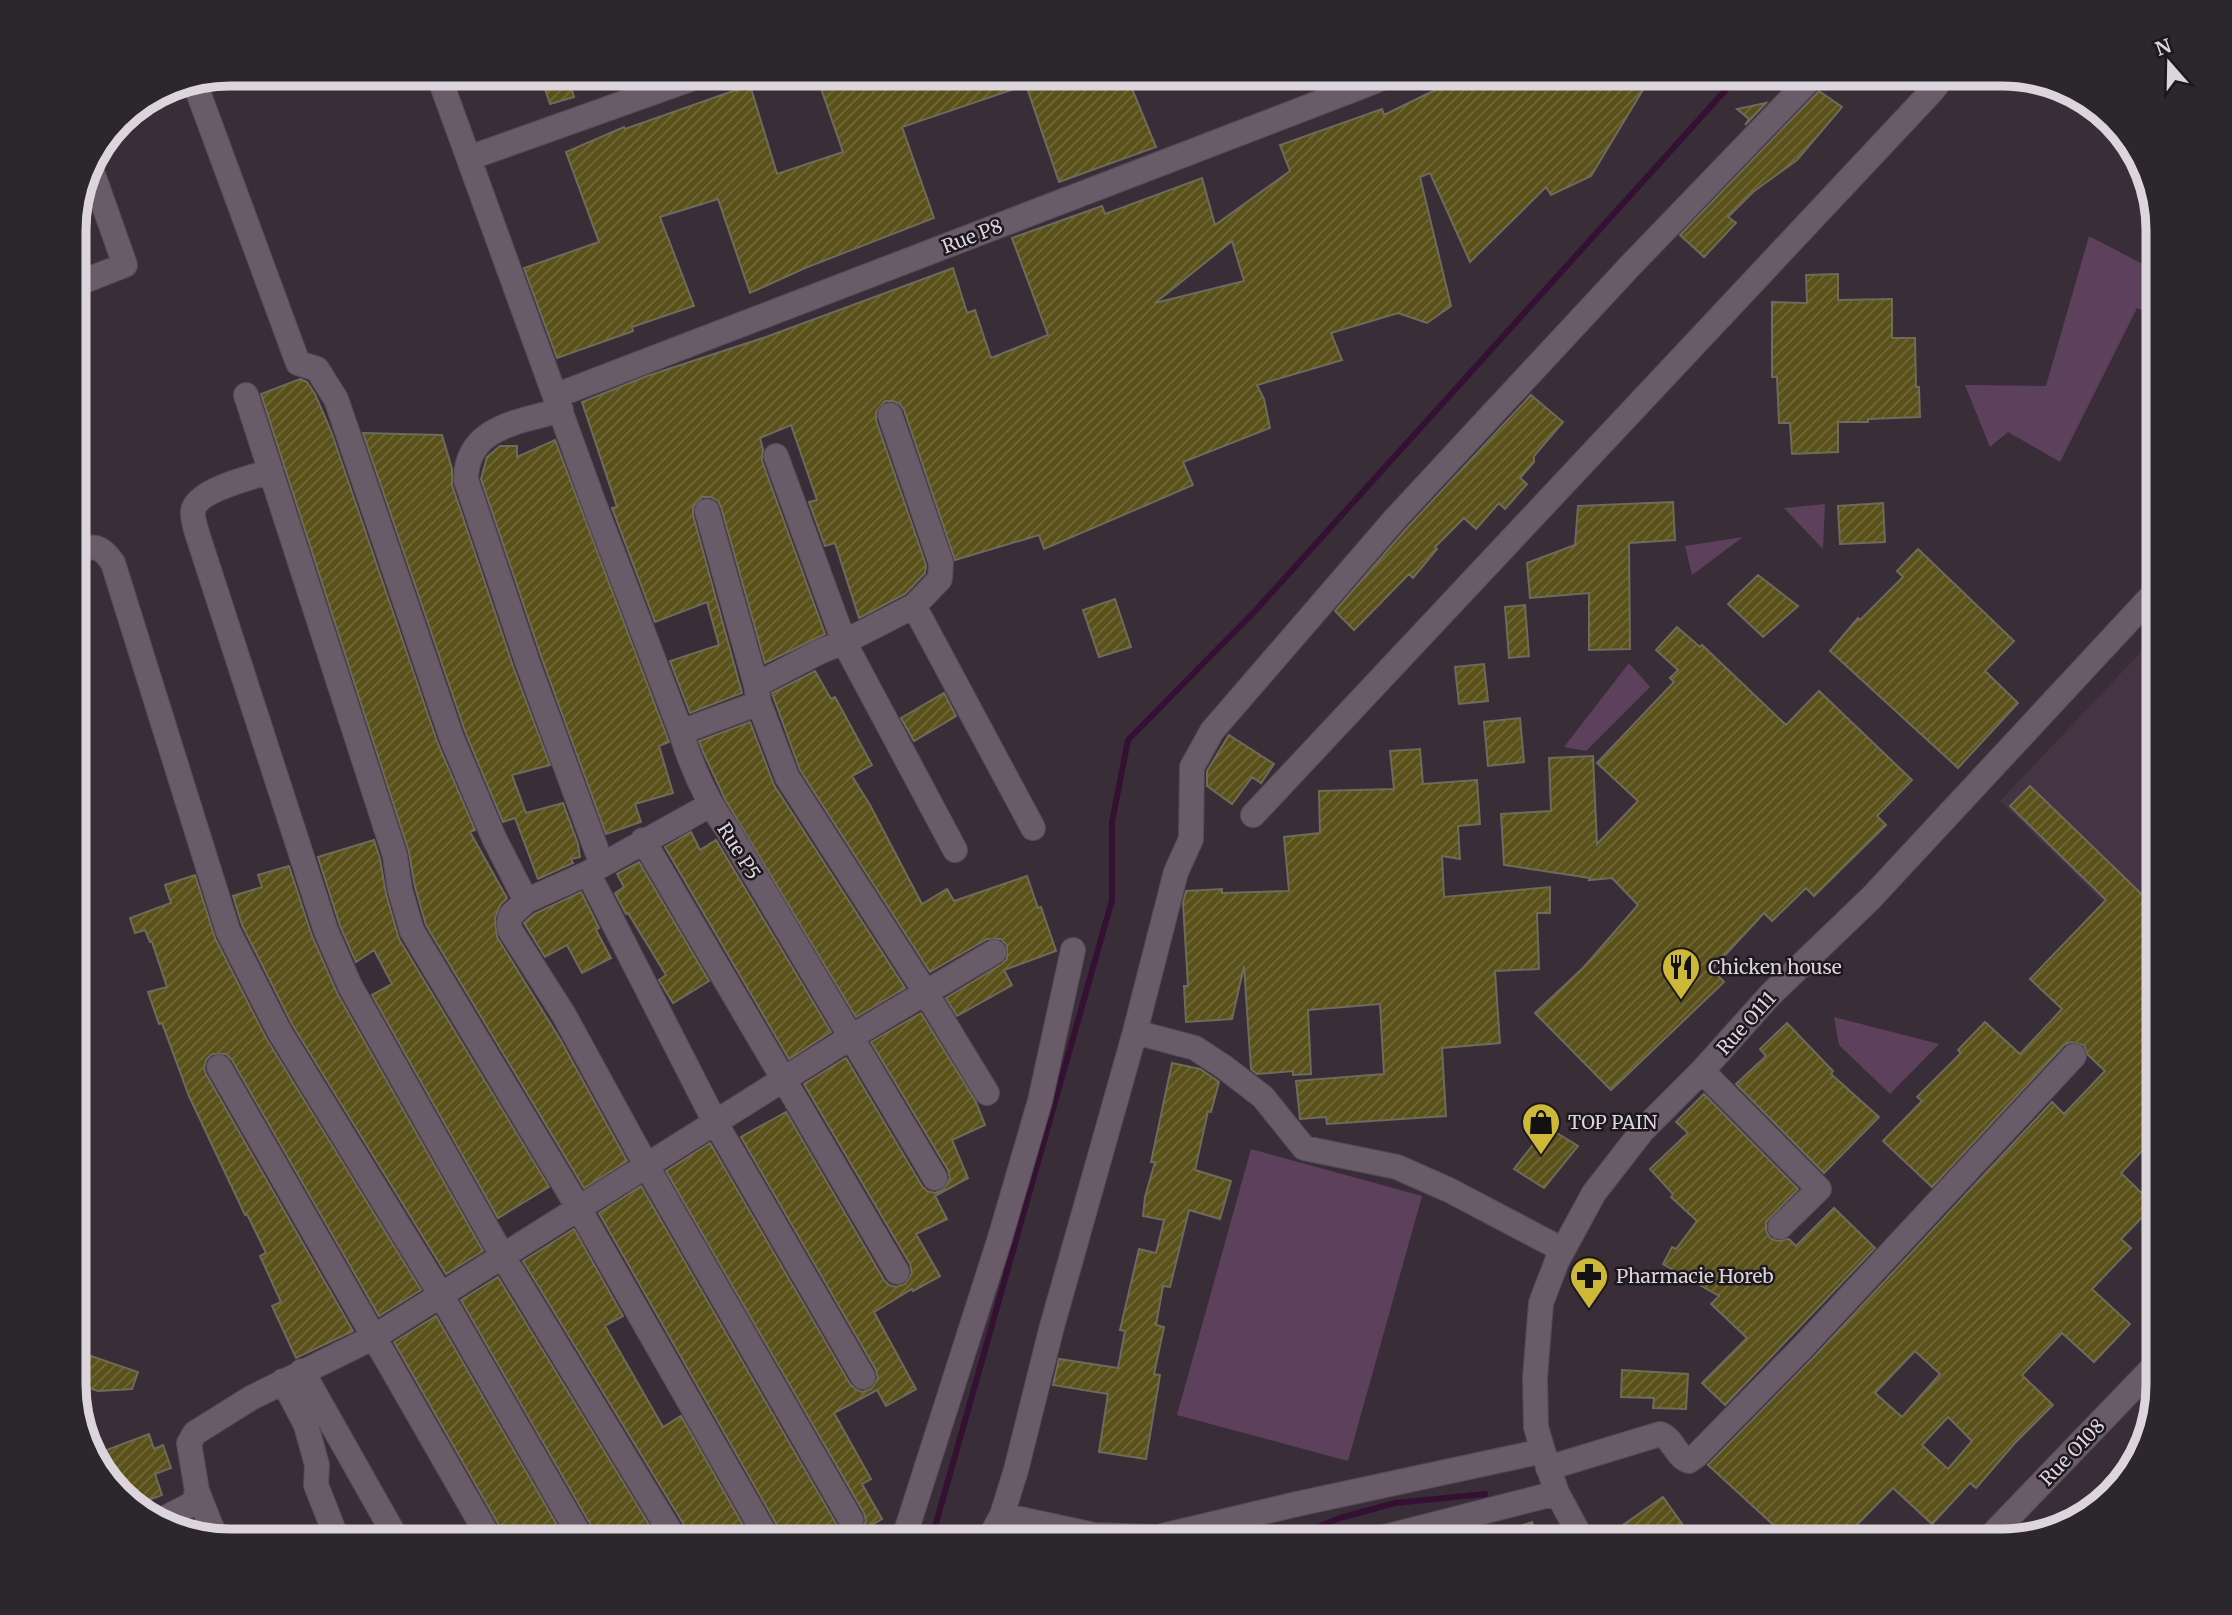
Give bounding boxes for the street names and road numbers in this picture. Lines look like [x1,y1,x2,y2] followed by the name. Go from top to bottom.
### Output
[938,214,1006,258] street label: Rue P8
[712,818,766,884] street label: Rue P5
[1711,986,1781,1060] street label: Rue O111
[2034,1414,2110,1490] street label: Rue O108

